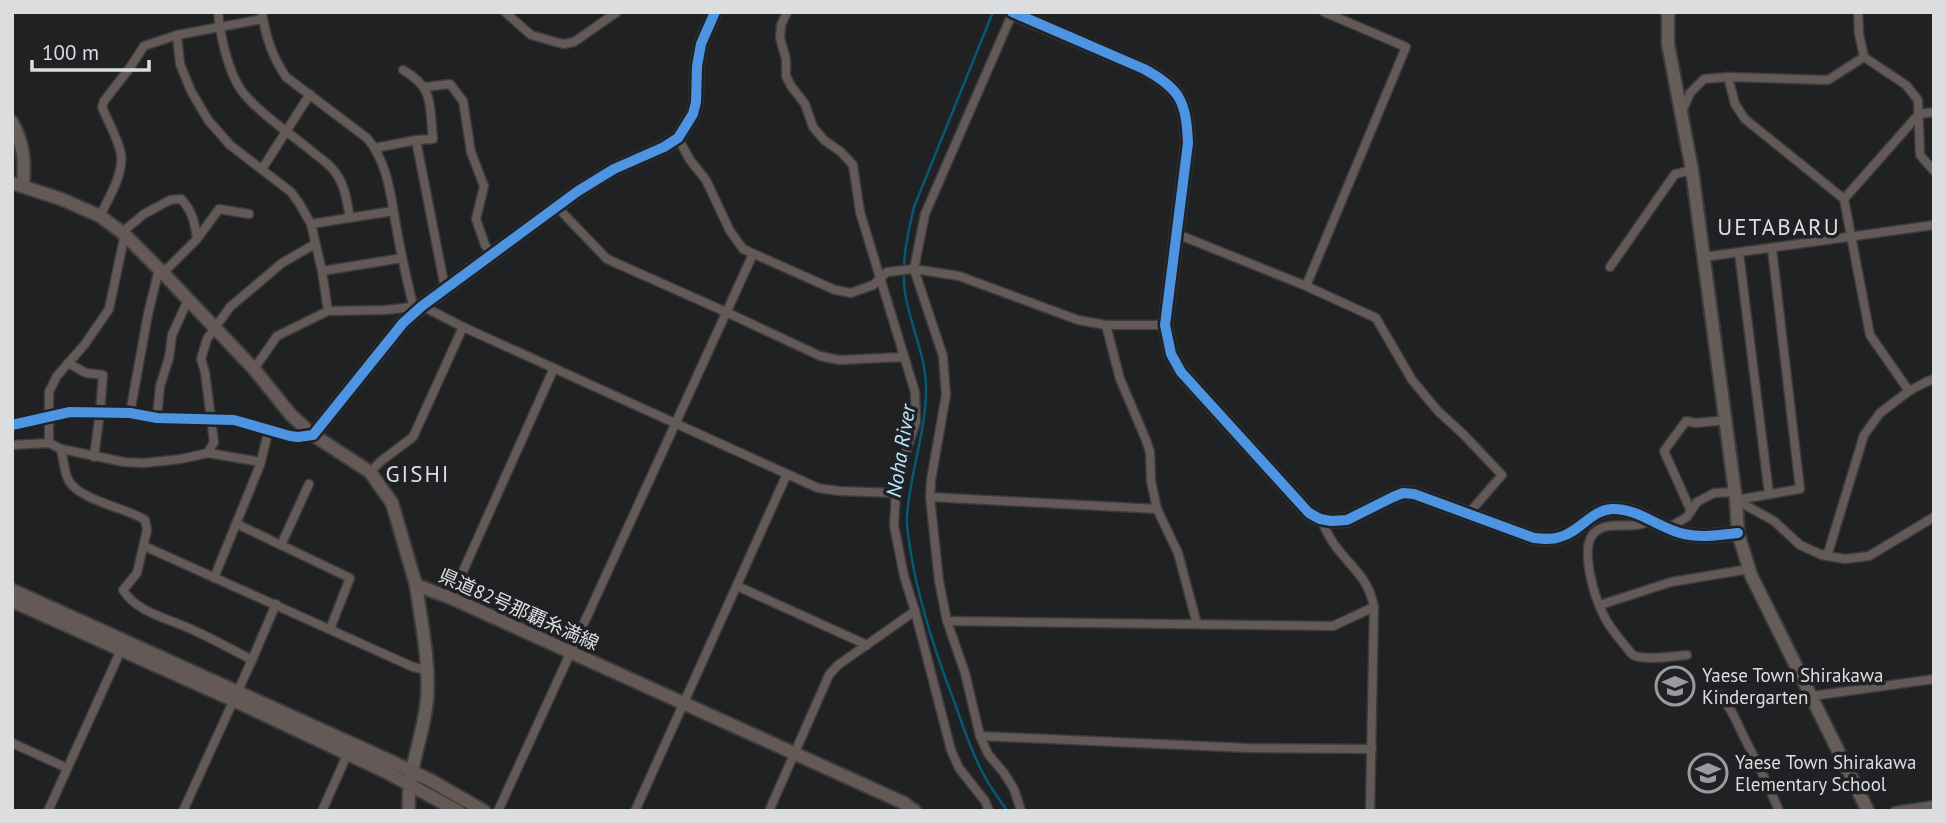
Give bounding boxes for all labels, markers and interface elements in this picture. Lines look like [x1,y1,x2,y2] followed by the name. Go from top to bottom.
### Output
[32,28,149,72] scale bar
[42,39,99,66] text: 100 m
[1717,212,1841,241] district label: UETABARU
[880,401,921,499] water label: Noha River
[385,459,451,488] district label: GISHI
[435,563,603,655] street label: 県道82号那覇糸満線
[1702,663,1883,709] place label: Yaese Town Shirakawa Kindergarten
[1654,665,1696,707] school or university icon: Yaese Town Shirakawa Kindergarten
[1735,750,1916,796] place label: Yaese Town Shirakawa Elementary School
[1687,752,1729,794] school or university icon: Yaese Town Shirakawa Elementary School

